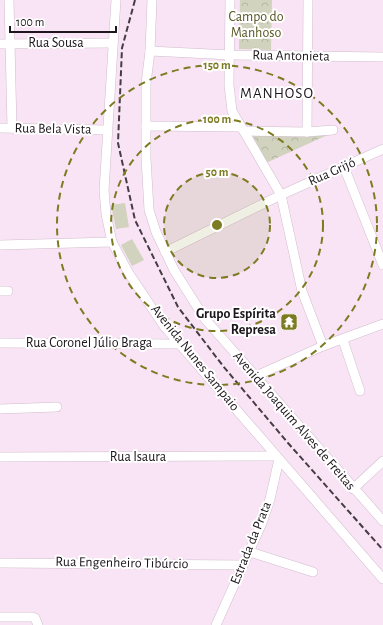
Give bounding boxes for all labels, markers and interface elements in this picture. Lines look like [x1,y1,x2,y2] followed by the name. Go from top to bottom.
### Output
[10,8,116,34] scale bar
[228,10,284,40] park label: Campo do Manhoso
[16,16,44,28] text: 100 m
[28,36,84,50] street label: Rua Sousa
[252,48,330,64] street label: Rua Antonieta
[203,59,231,71] text: 150 m
[240,86,314,101] district label: MANHOSO
[203,113,231,125] text: 100 m
[14,121,92,137] street label: Rua Bela Vista
[306,155,358,189] street label: Rua Grijó
[206,166,229,178] text: 50 m
[210,218,224,232] centre of rings
[148,302,242,414] street label: Avenida Nunes Sampaio
[196,307,276,337] place label: Grupo Espírita Represa
[279,312,299,332] temple icon: Grupo Espírita Represa
[26,336,153,350] street label: Rua Coronel Júlio Braga
[230,349,358,493] street label: Avenida Joaquim Alves de Freitas
[110,450,167,464] street label: Rua Isaura
[228,499,274,586] street label: Estrada da Prata
[55,555,189,571] street label: Rua Engenheiro Tibúrcio

